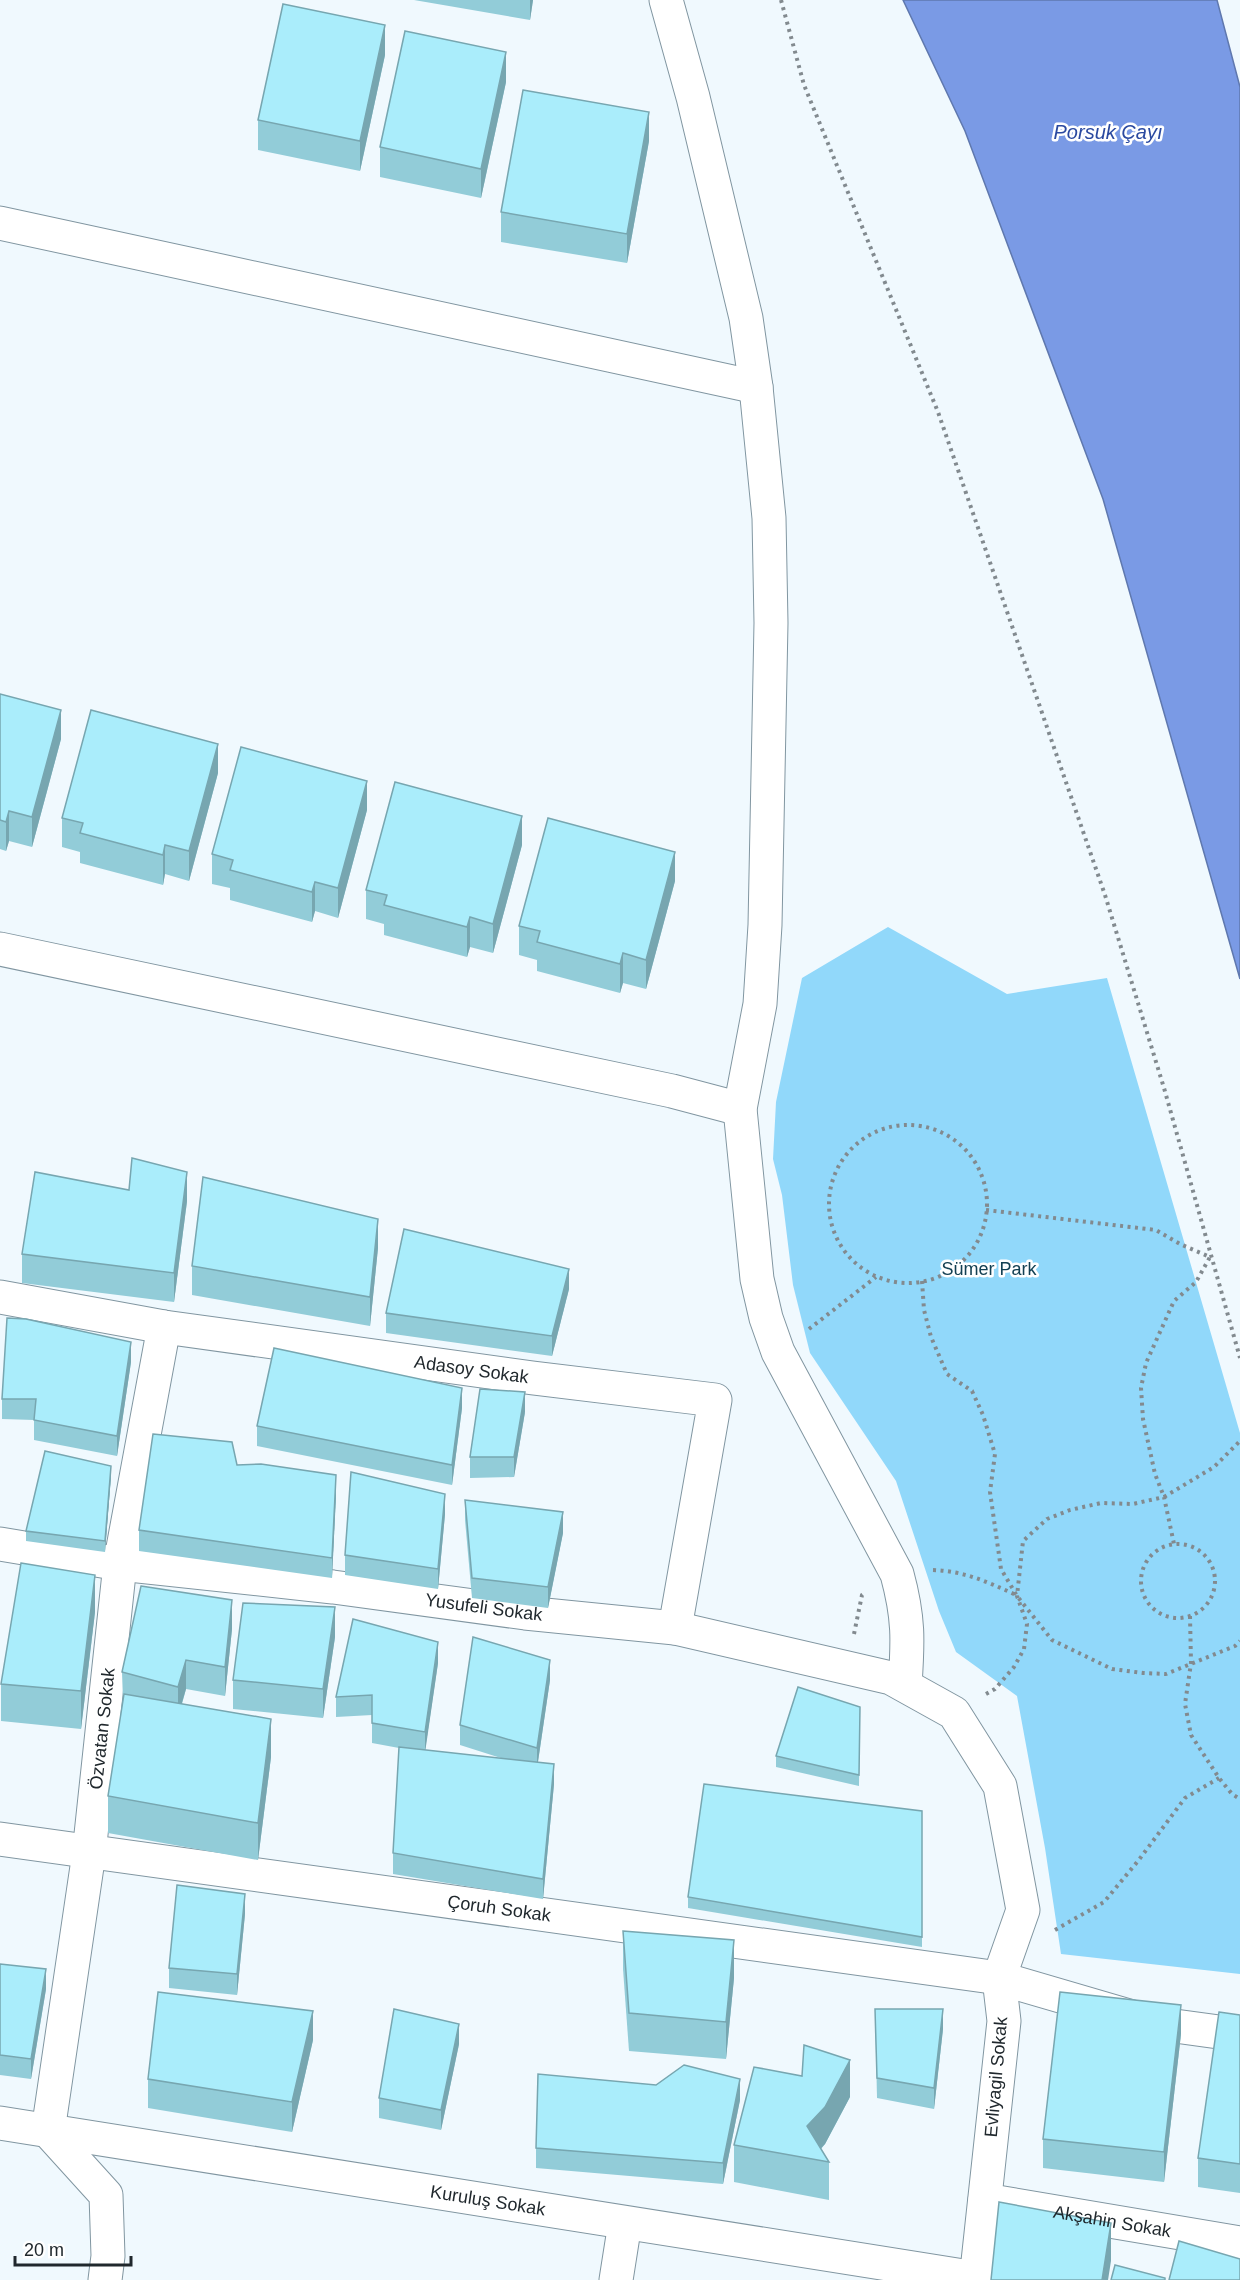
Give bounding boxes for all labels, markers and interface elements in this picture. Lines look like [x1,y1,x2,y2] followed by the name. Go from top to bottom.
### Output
[1054,121,1162,143] water label: Porsuk Çayı
[941,1259,1038,1279] park label: Sümer Park
[413,1352,531,1387] street label: Adasoy Sokak
[424,1590,544,1625] street label: Yusufeli Sokak
[86,1666,119,1791] street label: Özvatan Sokak
[446,1891,553,1926] street label: Çoruh Sokak
[981,2015,1011,2138] street label: Evliyagil Sokak
[429,2181,548,2220] street label: Kuruluş Sokak
[1052,2202,1174,2241] street label: Akşahin Sokak
[15,2229,130,2267] scale bar
[24,2240,64,2260] text: 20 m

